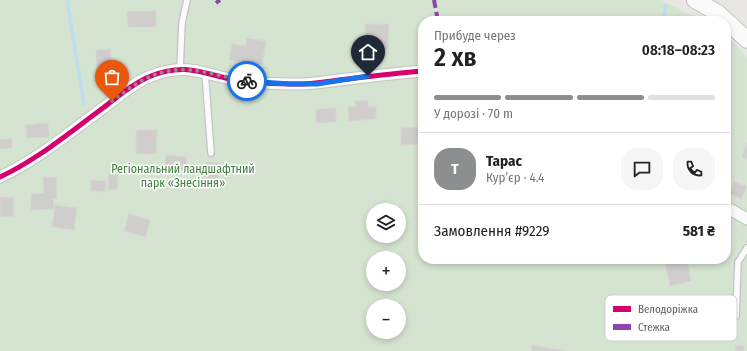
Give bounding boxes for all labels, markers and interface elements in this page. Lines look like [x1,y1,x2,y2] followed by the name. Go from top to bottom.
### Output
[434,28,516,43] text: Прибуде через
[351,35,385,76] pin
[357,41,379,63] icon: home
[642,41,715,59] text: 08:18–08:23
[434,42,477,73] text: 2 хв
[95,60,129,101] pin
[227,61,267,101] courier
[101,66,123,88] icon: bag
[236,70,258,92] icon: bike
[434,106,513,121] text: У дорозі · 70 m
[621,148,663,190] button: chat
[673,148,715,190] button: phone
[486,152,522,170] text: Тарас
[451,160,459,178] text: Т
[111,162,255,190] park label: Регіональний ландшафтний парк «Знесіння»
[486,170,544,185] text: Кур’єр · 4.4
[366,203,406,339] map controls
[366,203,406,243] button: layers
[434,222,550,240] text: Замовлення #9229
[683,222,715,240] text: 581 ₴
[366,251,406,291] button: +
[605,295,737,341] legend
[366,299,406,339] button: −
[638,303,698,316] text: Велодоріжка
[638,321,670,334] text: Стежка

